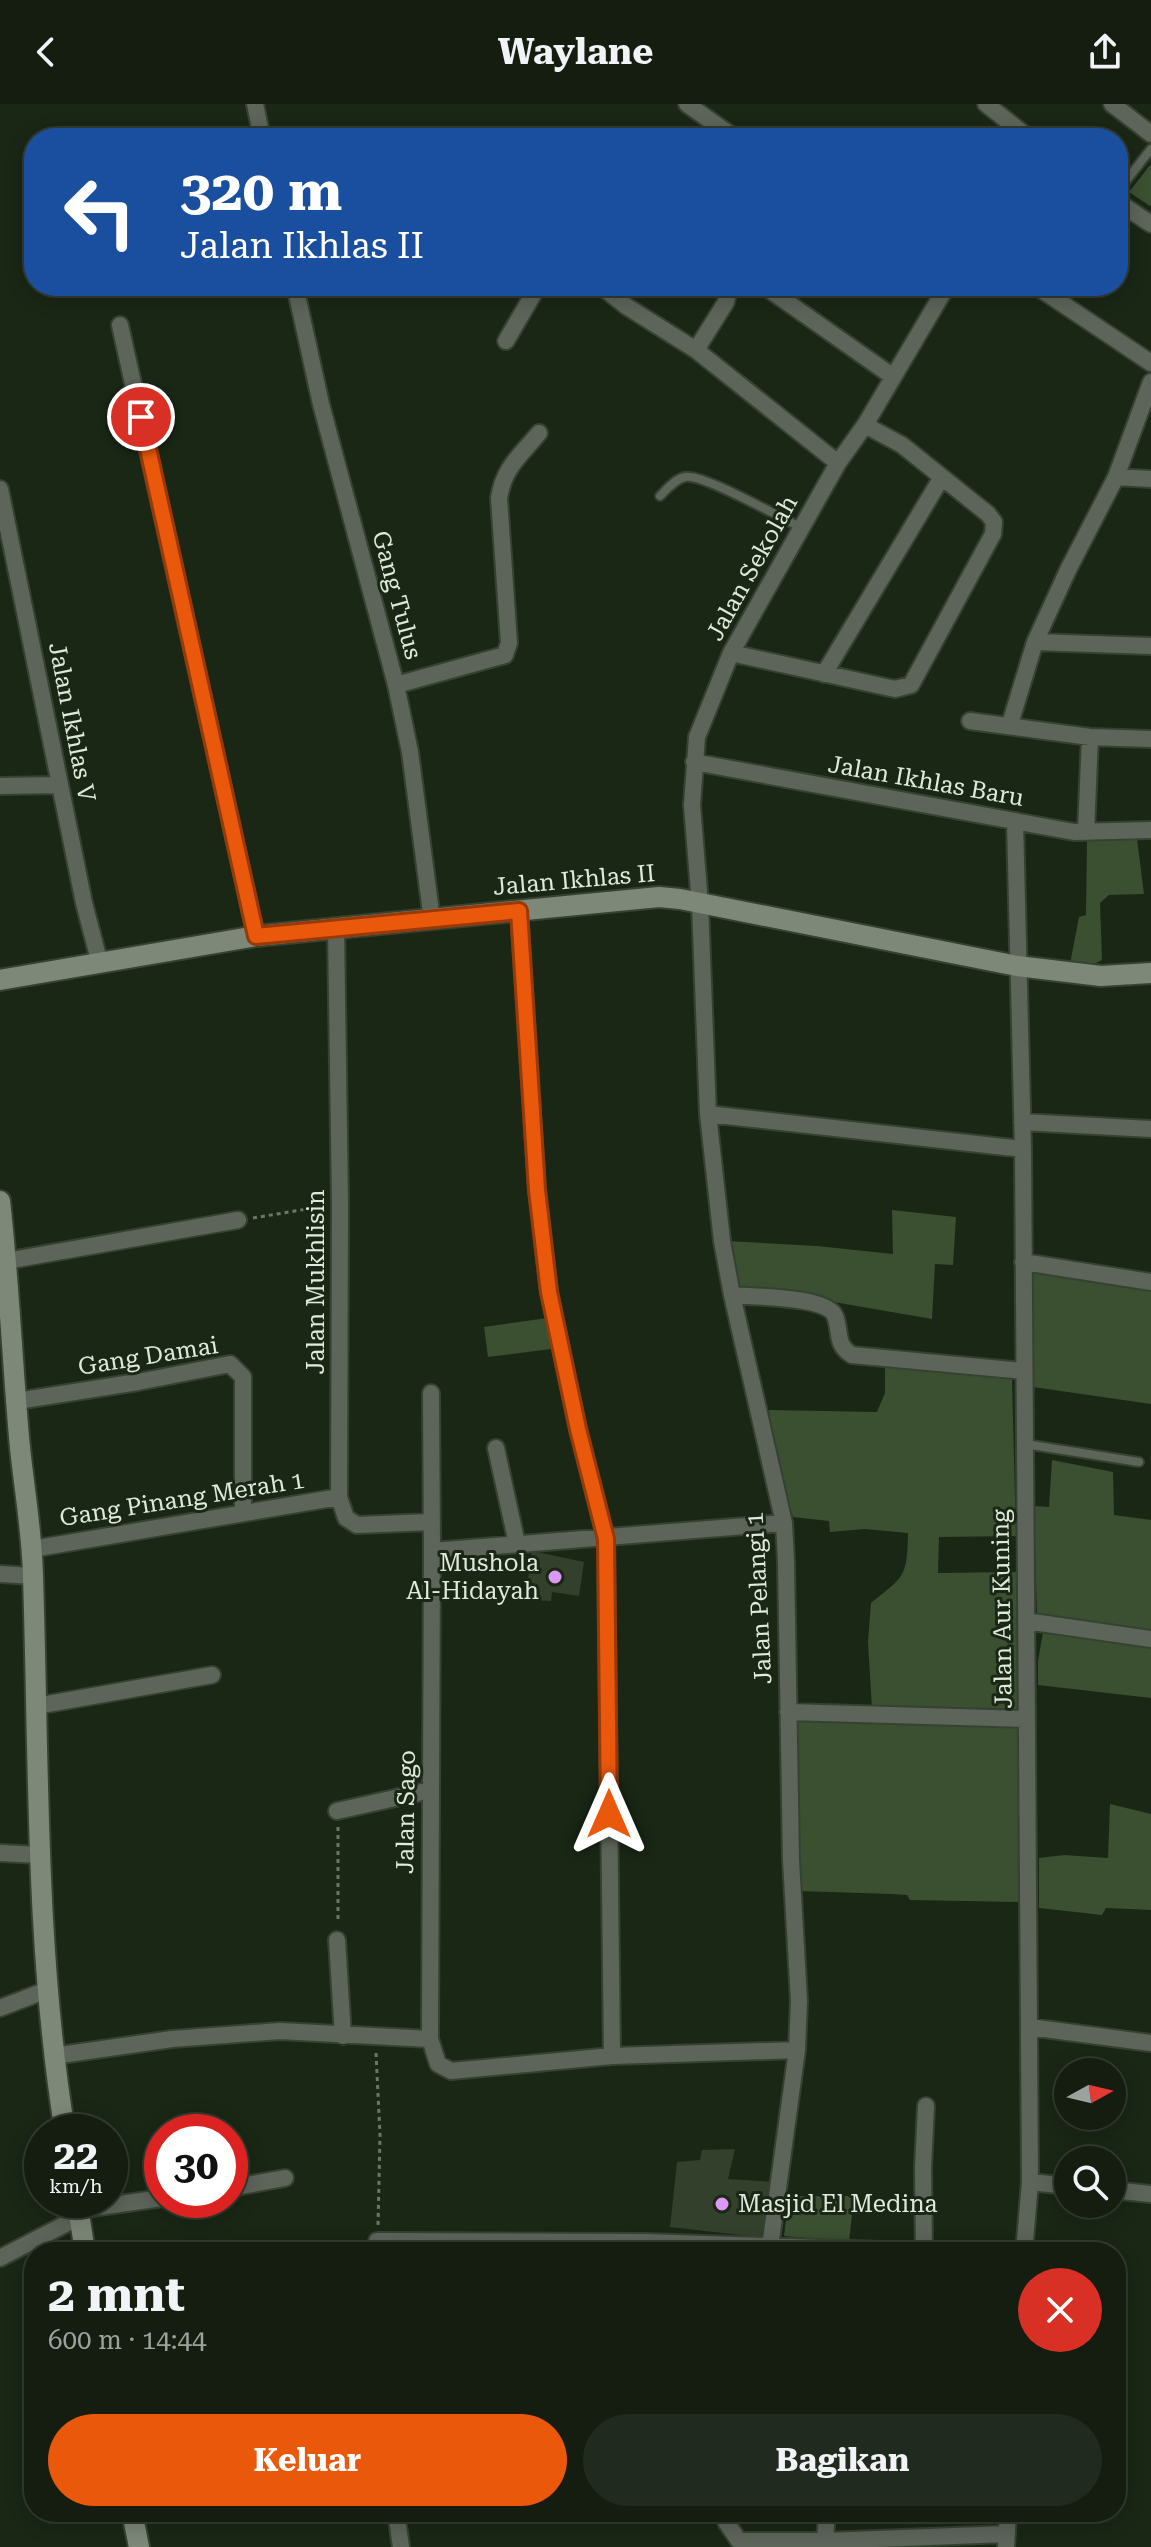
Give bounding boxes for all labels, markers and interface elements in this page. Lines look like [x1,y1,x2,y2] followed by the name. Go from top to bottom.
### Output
[24,30,68,74] icon: back
[1083,30,1127,74] icon: share
[498,31,653,73] text: Waylane
[180,158,342,224] text: 320 m
[48,160,152,264] icon: left
[180,225,424,267] text: Jalan Ikhlas II
[107,383,175,451] pin
[119,395,163,439] icon: arrive
[701,491,803,645] street label: Jalan Sekolah
[366,528,428,662] street label: Gang Tulus
[43,640,101,804] street label: Jalan Ikhlas V
[826,750,1026,812] street label: Jalan Ikhlas Baru
[492,859,656,901] street label: Jalan Ikhlas II
[302,1189,330,1375] street label: Jalan Mukhlisin
[76,1331,220,1381] street label: Gang Damai
[58,1466,306,1532] street label: Gang Pinang Merah 1
[986,1509,1018,1709] street label: Jalan Aur Kuning
[741,1511,777,1685] street label: Jalan Pelangi 1
[406,1549,539,1605] place label: Mushola Al-Hidayah
[546,1568,564,1586] marker: Mushola Al-Hidayah
[391,1750,421,1874] street label: Jalan Sago
[567,1772,651,1856] position arrow
[1054,2058,1126,2130] north arrow
[1054,2058,1126,2218] map controls
[144,2114,248,2218] speed limit sign: 30
[54,2132,98,2179] text: 22
[1054,2146,1126,2218] button: search
[49,2174,103,2198] text: km/h
[738,2190,938,2218] place label: Masjid El Medina
[713,2195,731,2213] marker: Masjid El Medina
[48,2267,185,2323] text: 2 mnt
[1018,2268,1102,2352] button: close
[48,2325,207,2355] text: 600 m · 14:44
[48,2414,567,2506] button: Keluar
[583,2414,1102,2506] button: Bagikan

